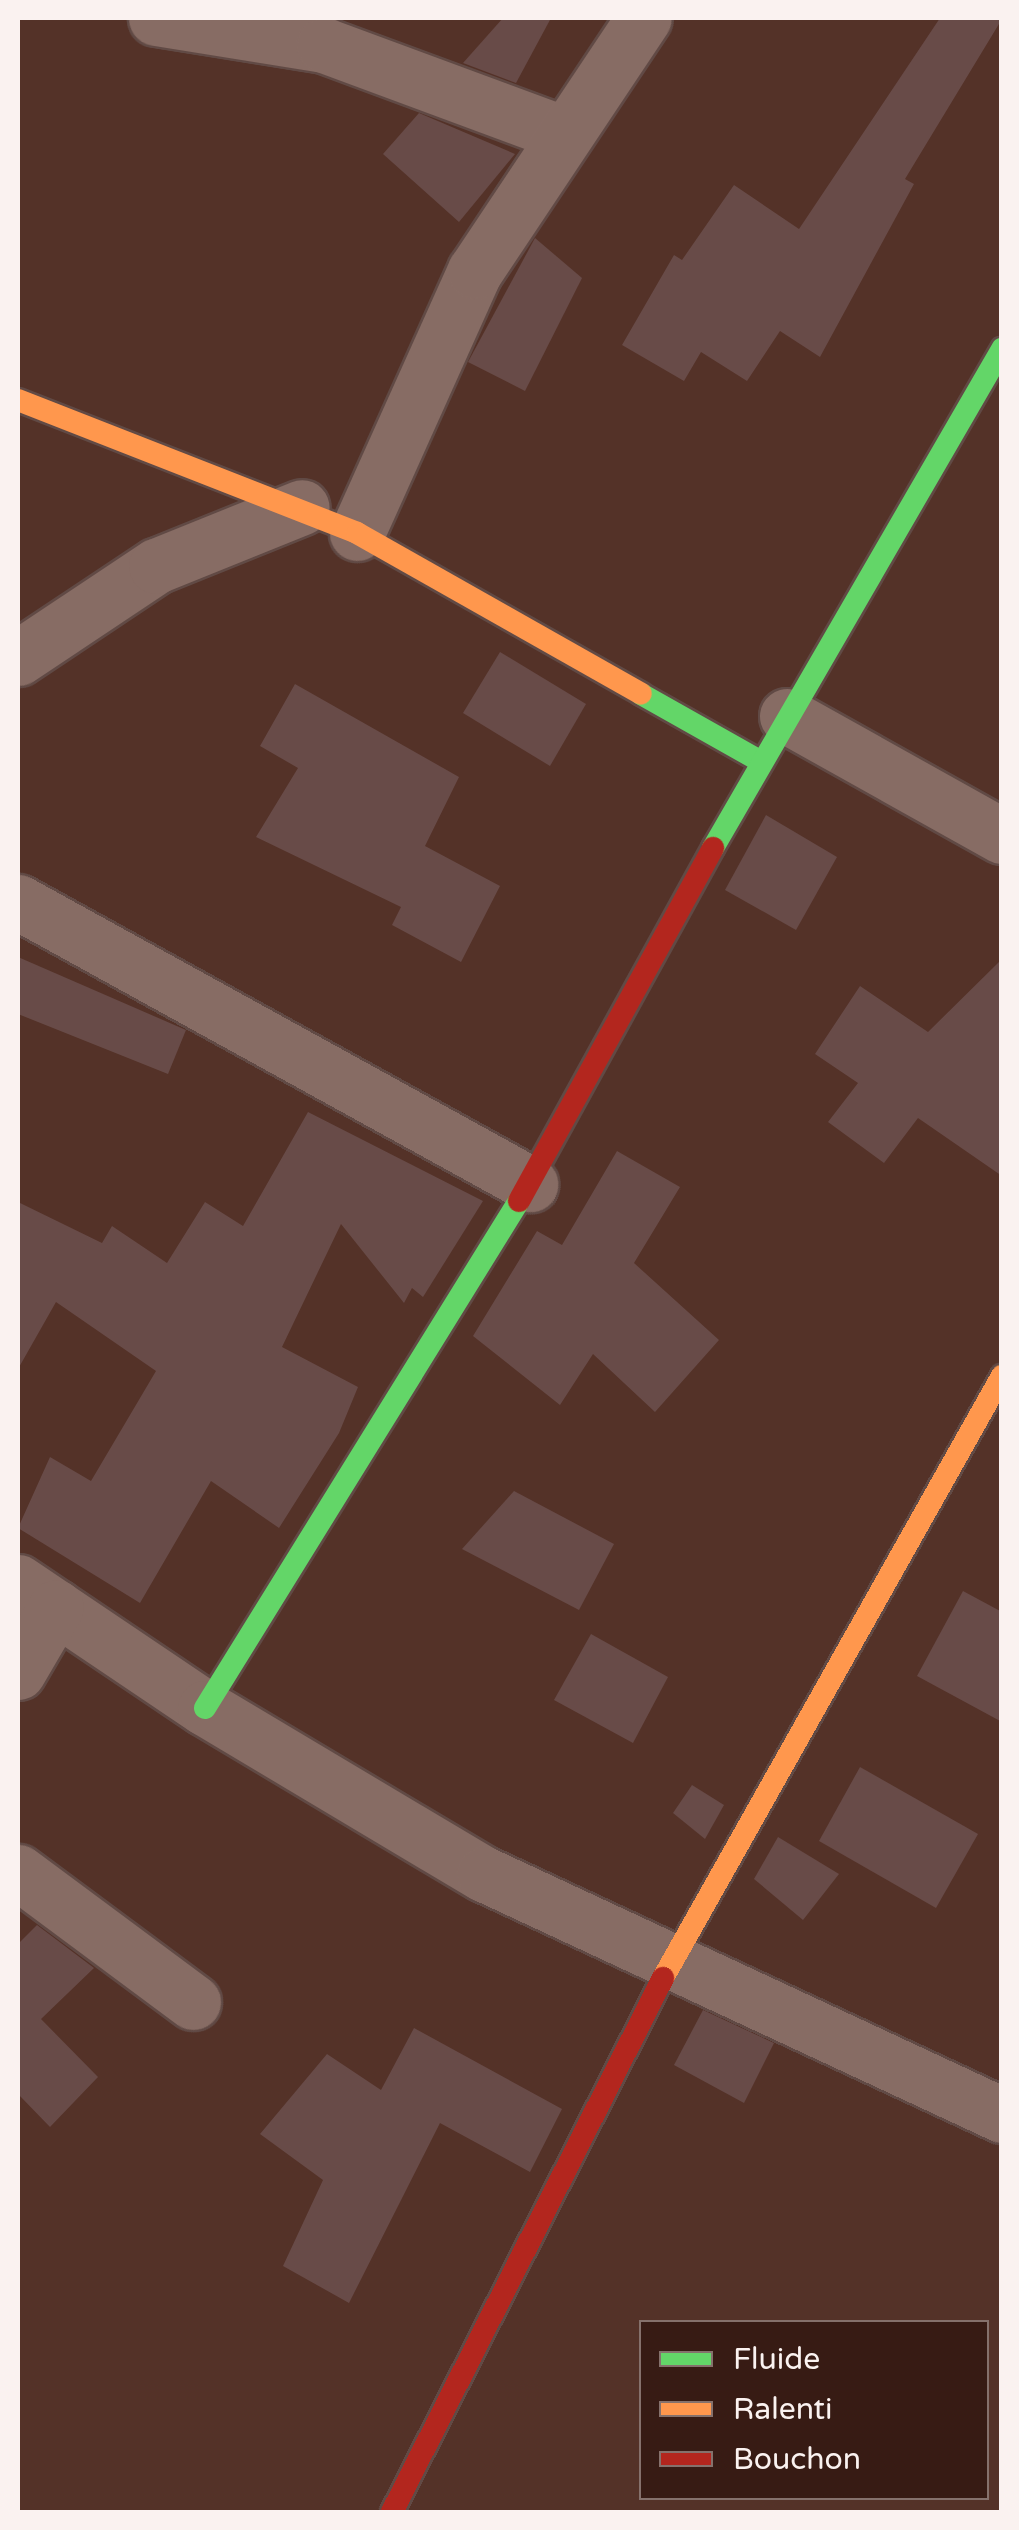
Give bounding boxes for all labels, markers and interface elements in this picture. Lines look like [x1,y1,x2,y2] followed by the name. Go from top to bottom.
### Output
[639,2320,989,2500] legend
[733,2341,820,2378] text: Fluide
[733,2391,833,2428] text: Ralenti
[733,2441,861,2478] text: Bouchon

